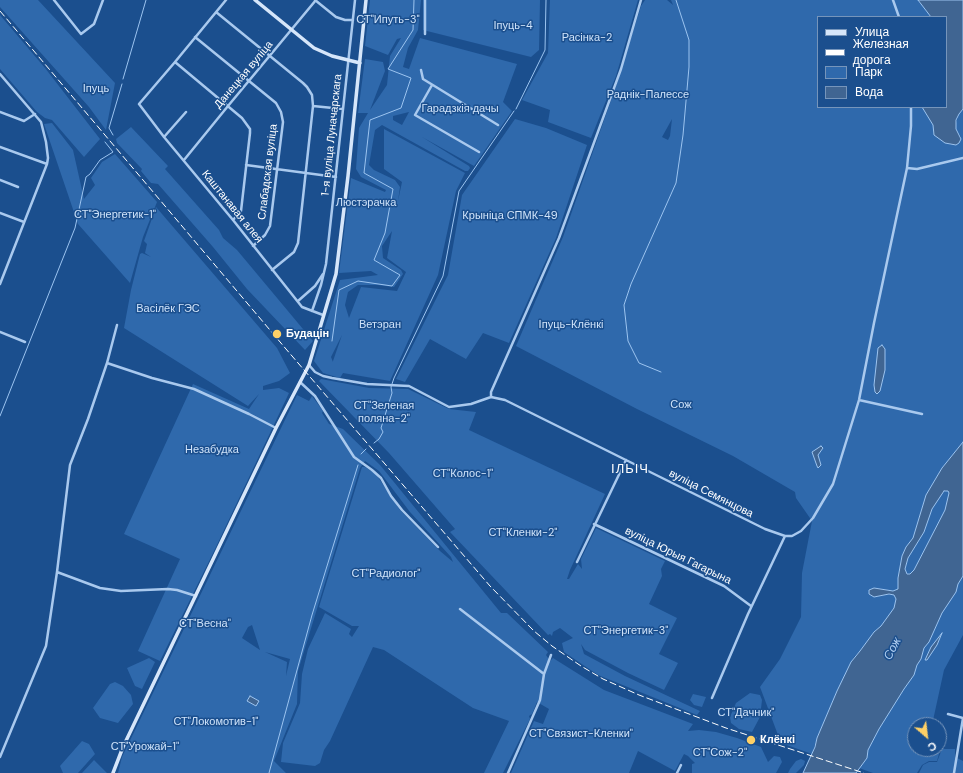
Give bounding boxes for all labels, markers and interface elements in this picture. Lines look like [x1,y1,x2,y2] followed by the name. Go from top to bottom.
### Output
[356,13,420,27] park label: СТ"Ипуть-3"
[817,16,947,108] legend
[493,19,533,33] park label: Іпуць-4
[855,24,889,40] text: Улица
[562,31,612,45] park label: Расінка-2
[853,36,909,68] text: Железная дорога
[212,38,276,112] street label: Данецкая вуліца
[855,64,882,80] text: Парк
[319,73,345,197] street label: 1-я вуліца Луначарскага
[83,82,109,96] park label: Іпуць
[855,84,883,100] text: Вода
[607,88,689,102] park label: Раднік-Палессе
[421,102,499,116] park label: Гарадзкія дачы
[256,123,280,221] street label: Слабадская вуліца
[199,168,265,246] street label: Каштанавая алея
[336,196,396,210] park label: Люстэрачка
[74,208,156,222] park label: СТ"Энергетик-1"
[462,209,558,223] park label: Крыніца СПМК-49
[136,302,200,316] park label: Васілёк ГЭС
[359,318,401,332] park label: Ветэран
[539,318,603,332] park label: Іпуць-Клёнкі
[286,327,329,341] place label: Будацін
[271,328,283,340] marker: Будацін
[670,398,692,412] park label: Сож
[354,399,414,425] park label: СТ"Зеленая поляна-2"
[185,443,239,457] park label: Незабудка
[611,462,649,478] district label: ІЛЬІЧ
[433,467,493,481] park label: СТ"Колос-1"
[667,467,755,521] street label: вуліца Семянцова
[623,525,733,587] street label: вуліца Юрыя Гагарына
[489,526,557,540] park label: СТ"Кленки-2"
[352,567,420,581] park label: СТ"Радиолог"
[179,617,231,631] park label: СТ"Весна"
[584,624,668,638] park label: СТ"Энергетик-3"
[881,635,905,663] water label: Сож
[718,706,774,720] park label: СТ"Дачник"
[174,715,258,729] park label: СТ"Локомотив-1"
[907,717,947,757] north arrow
[529,727,633,741] park label: СТ"Связист-Кленки"
[760,733,795,747] place label: Клёнкі
[745,734,757,746] marker: Клёнкі
[925,739,939,755] text: С
[111,740,179,754] park label: СТ"Урожай-1"
[693,746,747,760] park label: СТ"Сож-2"

